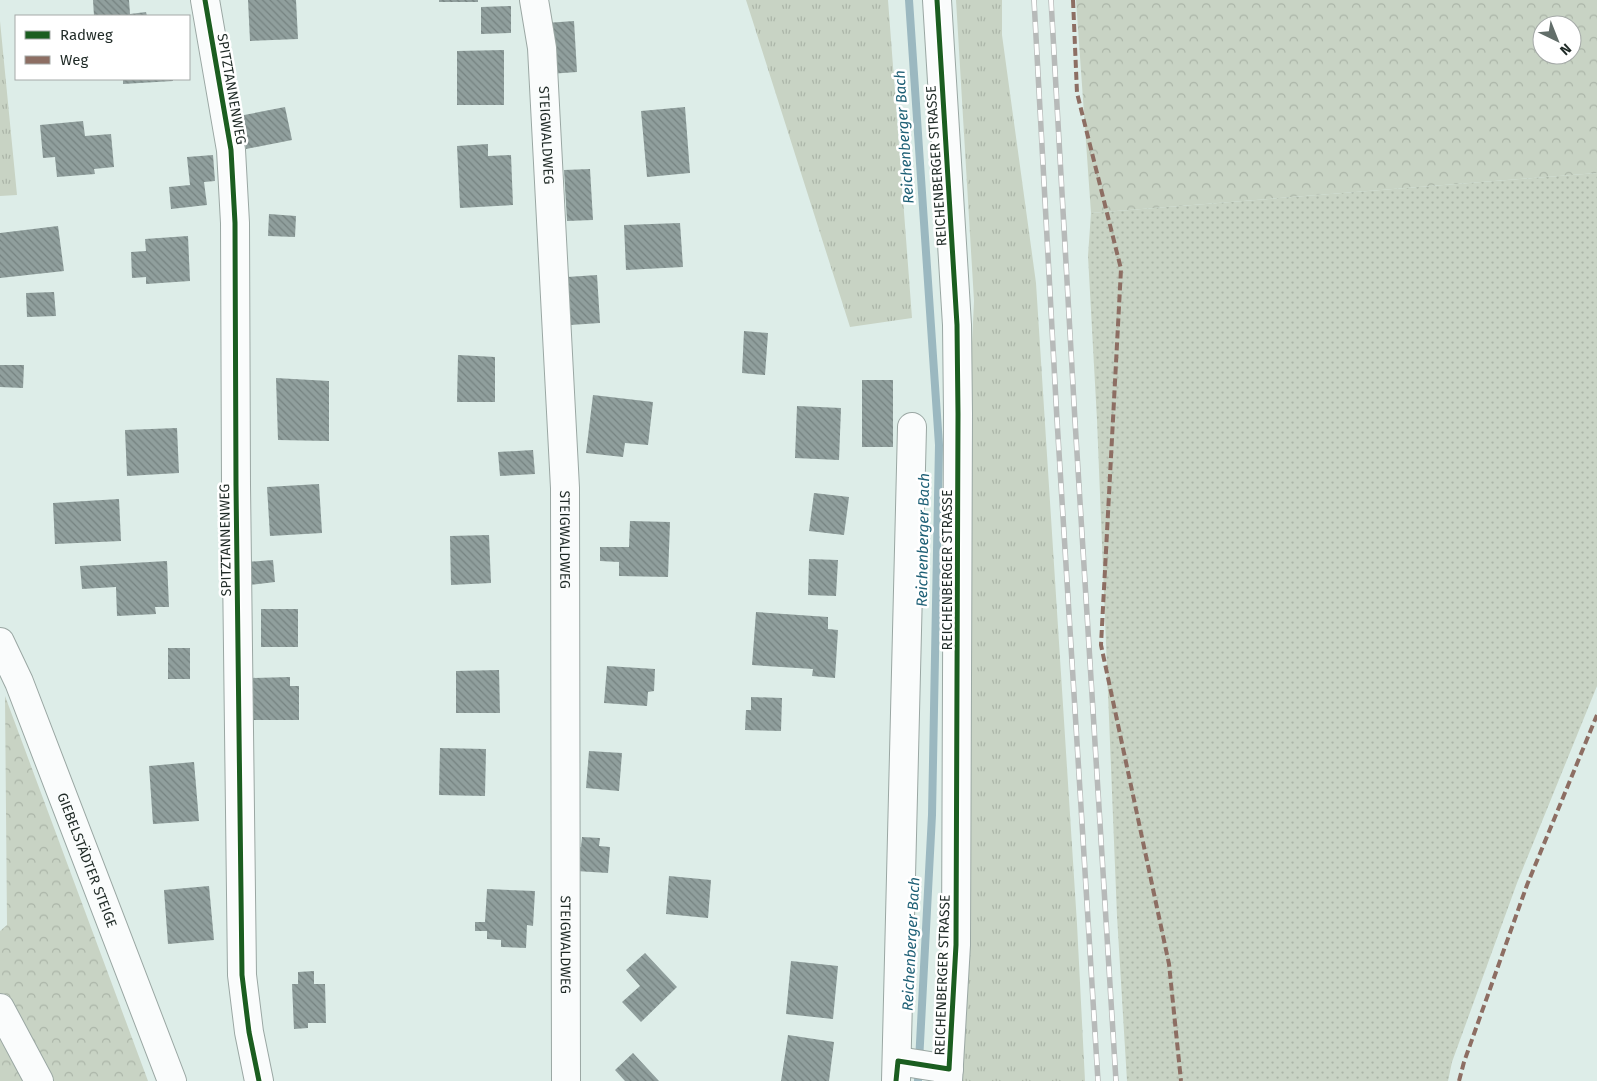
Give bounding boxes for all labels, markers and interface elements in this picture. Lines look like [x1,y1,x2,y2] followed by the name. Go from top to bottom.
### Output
[15,15,190,80] legend
[1532,15,1582,65] north arrow
[60,26,113,44] text: Radweg
[213,32,250,146] street label: SPITZTANNENWEG
[1556,40,1575,59] text: N
[60,51,88,69] text: Weg
[890,69,918,205] water label: Reichenberger Bach
[922,85,951,247] street label: REICHENBERGER STRASSE
[535,86,557,185] street label: STEIGWALDWEG
[913,473,933,607] water label: Reichenberger Bach
[216,484,235,596] street label: SPITZTANNENWEG
[939,490,956,651] street label: REICHENBERGER STRASSE
[556,491,573,589] street label: STEIGWALDWEG
[53,790,120,930] street label: GIEBELSTÄDTER STEIGE
[899,877,923,1011] water label: Reichenberger Bach
[931,894,954,1056] street label: REICHENBERGER STRASSE
[557,896,574,994] street label: STEIGWALDWEG

